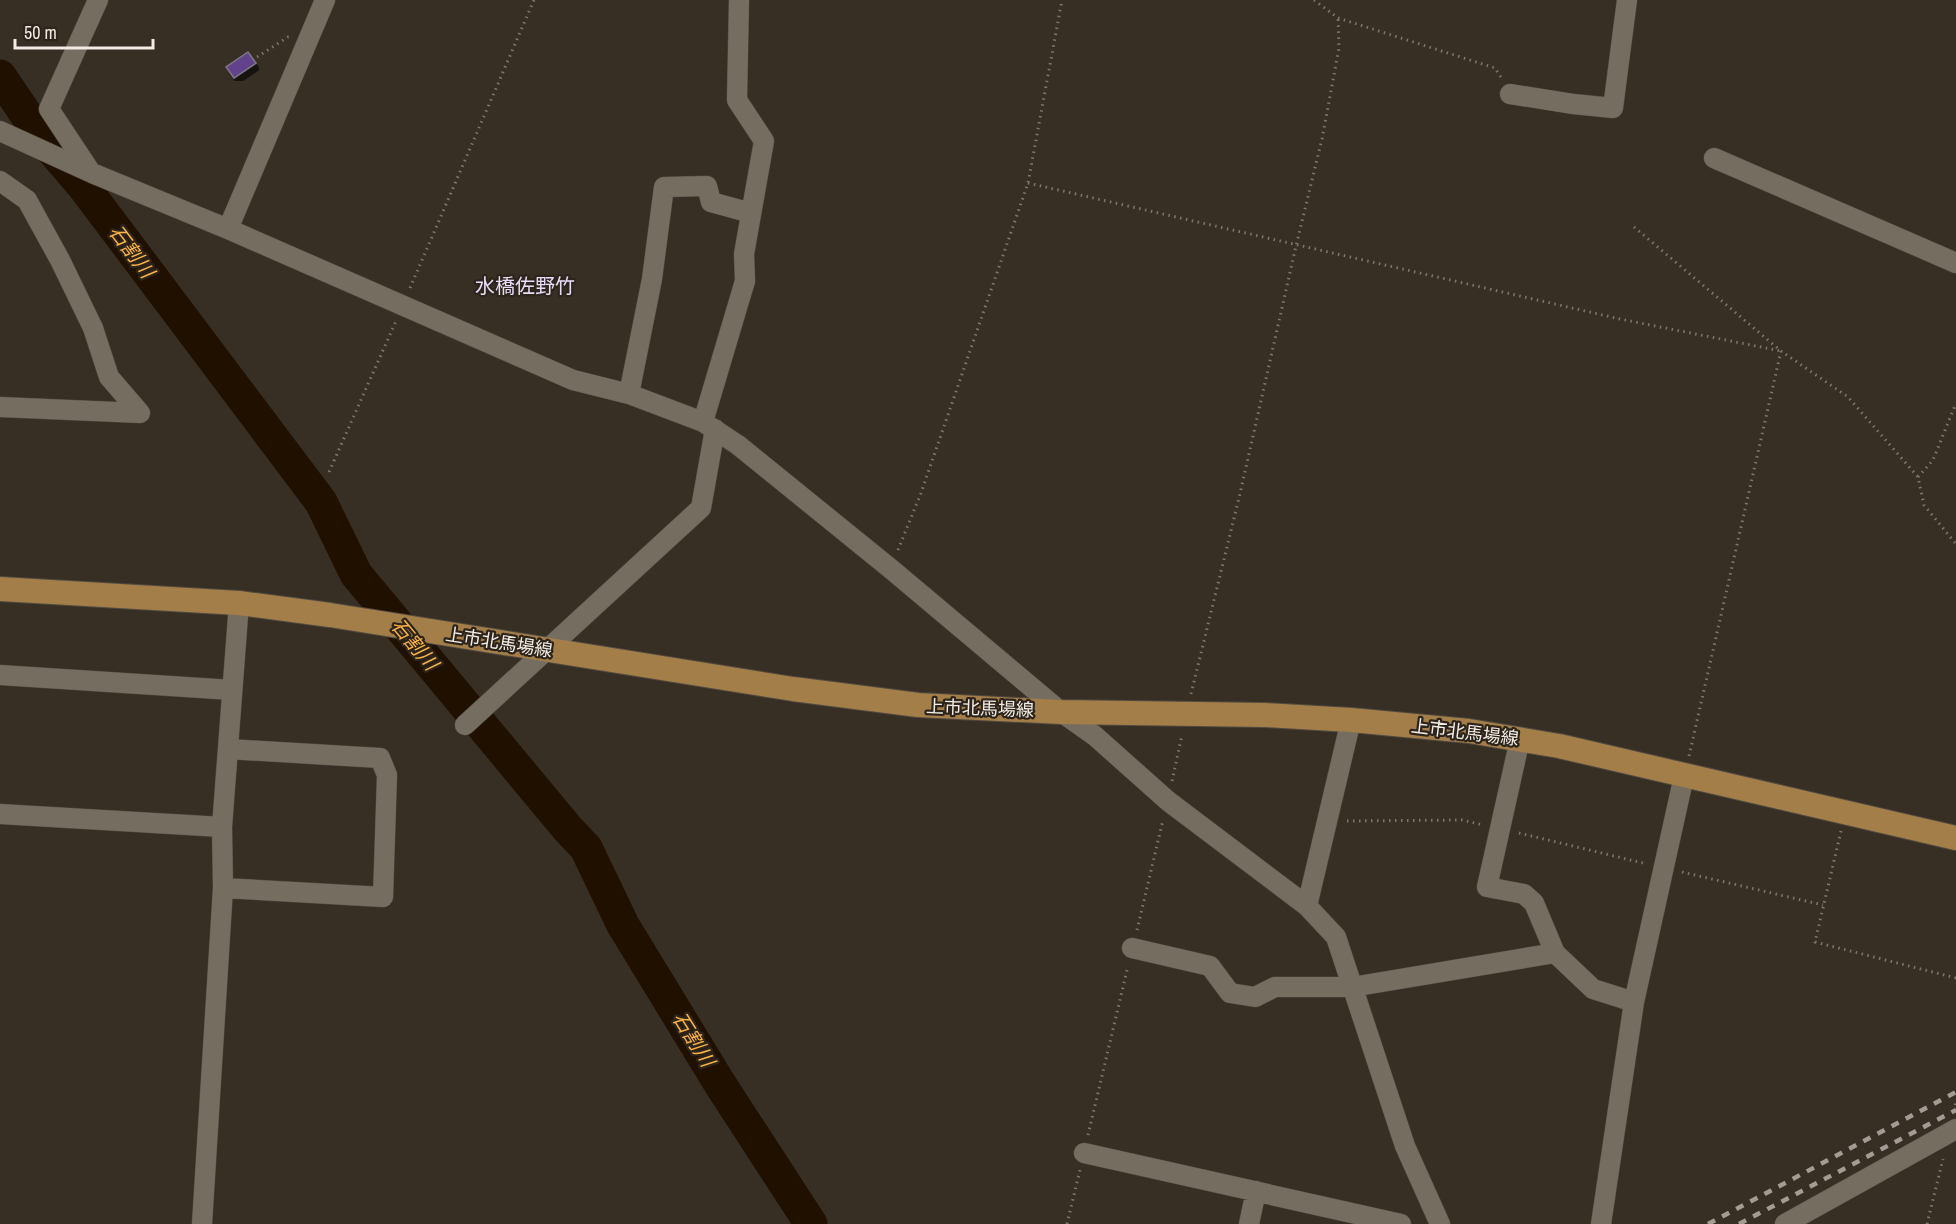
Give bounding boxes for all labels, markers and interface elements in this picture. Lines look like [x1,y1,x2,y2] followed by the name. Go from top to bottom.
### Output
[15,12,153,50] scale bar
[24,20,57,45] text: 50 m
[103,219,162,285] water label: 石割川
[475,272,575,299] district label: 水橋佐野竹
[385,612,446,677] water label: 石割川
[444,621,554,663] street label: 上市北馬場線
[926,694,1034,722] street label: 上市北馬場線
[1410,713,1520,751] street label: 上市北馬場線
[667,1006,722,1073] water label: 石割川

